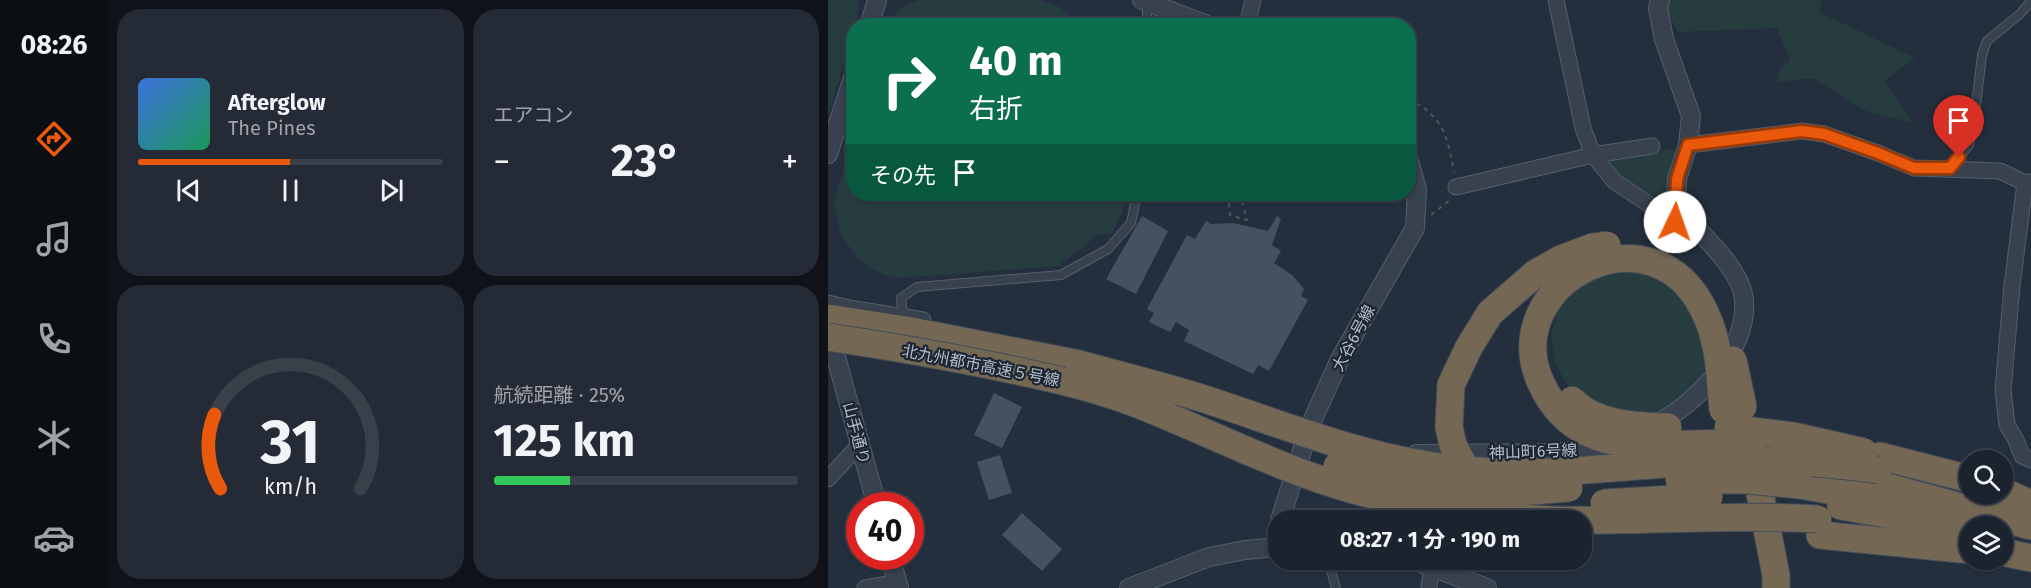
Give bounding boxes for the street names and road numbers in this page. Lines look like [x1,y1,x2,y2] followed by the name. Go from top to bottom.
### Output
[1328,302,1379,375] street label: 大谷6号線
[901,341,1061,390] street label: 北九州都市高速５号線
[839,400,874,467] street label: 山手通り
[1488,440,1578,463] street label: 神山町6号線

